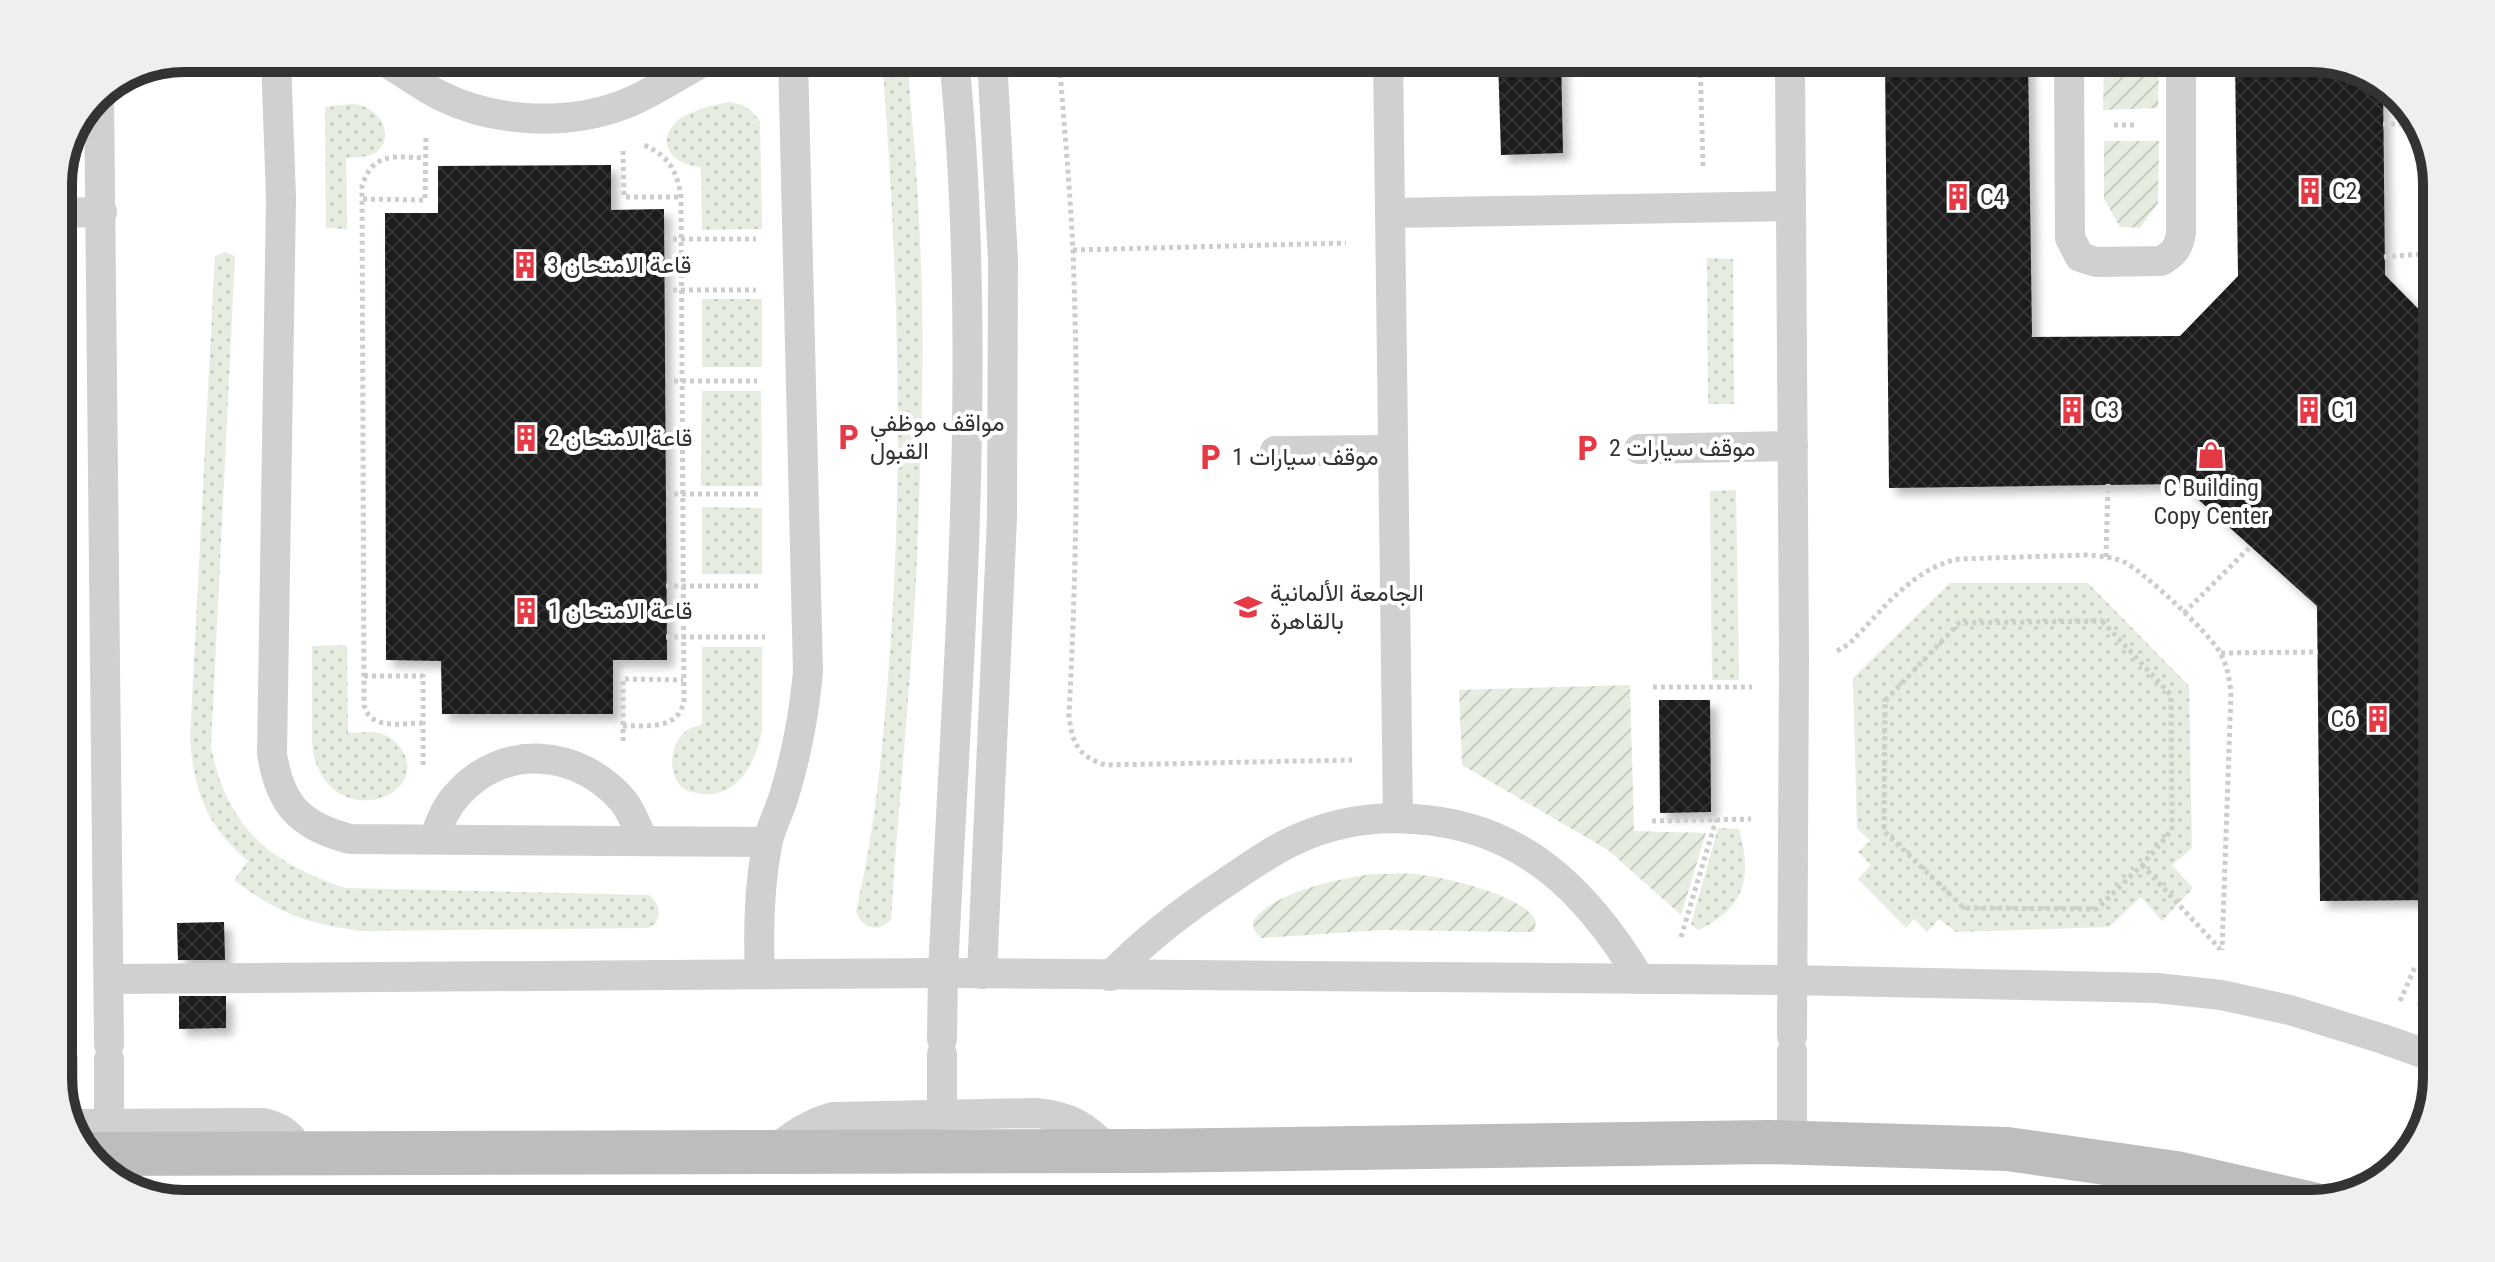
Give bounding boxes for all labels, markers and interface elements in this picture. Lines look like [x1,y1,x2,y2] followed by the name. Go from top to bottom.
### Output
[2295,176,2325,206] building icon: C2
[2332,177,2357,205] place label: C2
[1943,182,1973,212] building icon: C4
[1980,183,2006,211] place label: C4
[510,250,540,280] building icon: قاعة الامتحان 3
[547,251,692,279] place label: قاعة الامتحان 3
[2057,395,2087,425] building icon: C3
[2294,395,2324,425] building icon: C1
[2094,396,2119,424] place label: C3
[2331,396,2356,424] place label: C1
[870,409,1004,466] place label: مواقف موظفي القبول
[833,422,863,452] parking icon: مواقف موظفي القبول
[511,423,541,453] building icon: قاعة الامتحان 2
[548,424,693,452] place label: قاعة الامتحان 2
[1572,433,1602,463] parking icon: موقف سيارات 2
[1609,434,1756,463] place label: موقف سيارات 2
[2196,440,2226,470] shop icon: C Building Copy Center
[1195,442,1225,472] parking icon: موقف سيارات 1
[1232,443,1379,472] place label: موقف سيارات 1
[2153,474,2269,530] place label: C Building Copy Center
[1270,579,1424,636] place label: الجامعة الألمانية بالقاهرة
[1233,592,1263,622] school or university icon: الجامعة الألمانية بالقاهرة
[511,596,541,626] building icon: قاعة الامتحان 1
[548,597,693,625] place label: قاعة الامتحان 1
[2363,704,2393,734] building icon: C6
[2331,705,2356,733] place label: C6

